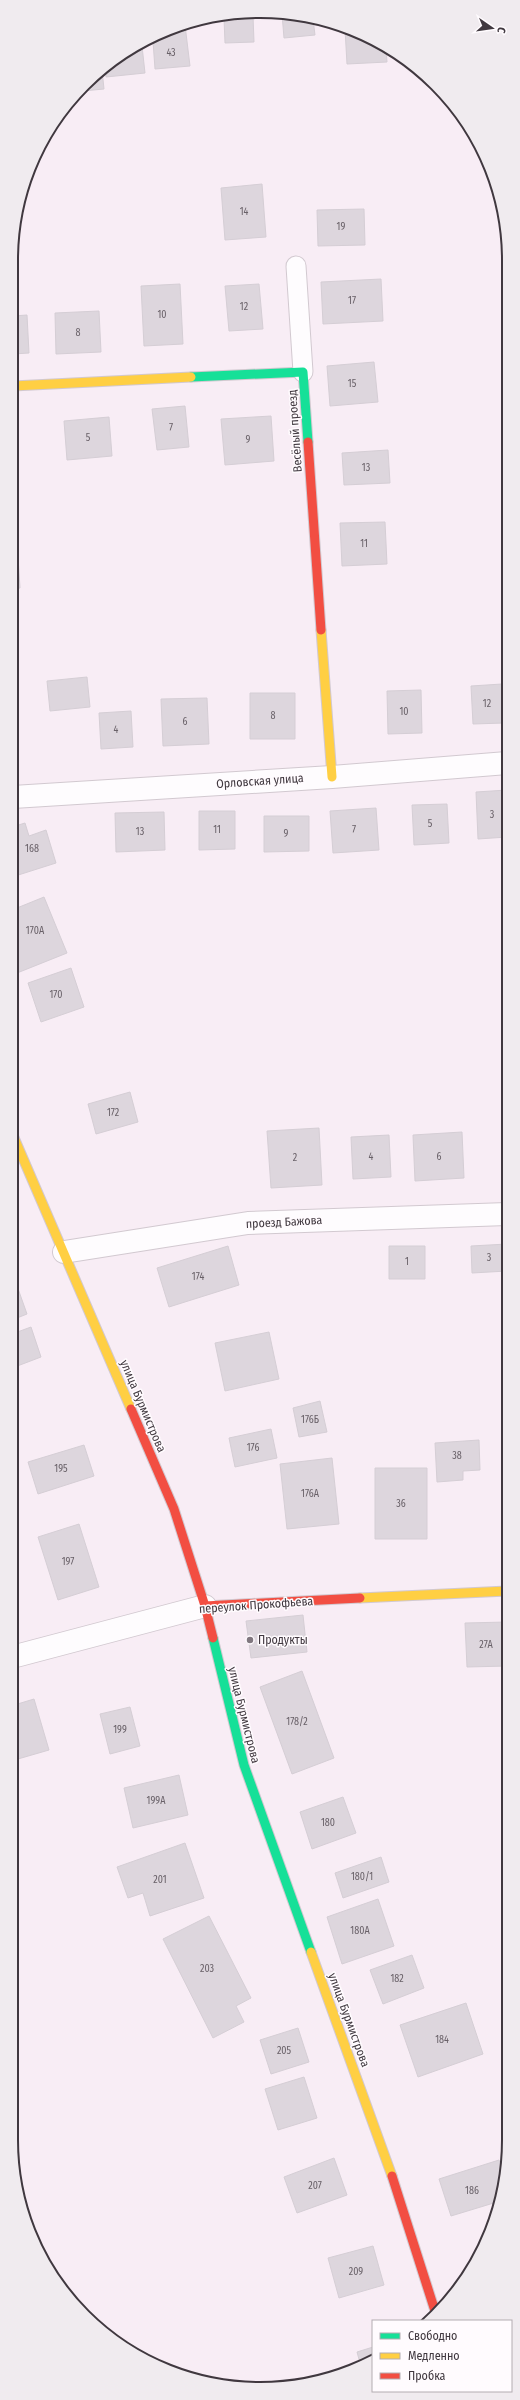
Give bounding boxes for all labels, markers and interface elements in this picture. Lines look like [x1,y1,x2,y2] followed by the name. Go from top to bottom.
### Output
[472,8,512,48] north arrow
[494,26,508,35] text: С
[166,47,176,59] house number: 43
[240,206,249,218] house number: 14
[337,221,346,233] house number: 19
[348,295,356,307] house number: 17
[240,301,249,313] house number: 12
[157,309,167,321] house number: 10
[76,327,81,339] house number: 8
[348,378,357,390] house number: 15
[285,389,305,473] street label: Весёлый проезд
[169,422,173,434] house number: 7
[86,432,91,444] house number: 5
[246,434,251,446] house number: 9
[362,462,371,474] house number: 13
[360,538,368,550] house number: 11
[483,698,492,710] house number: 12
[399,706,409,718] house number: 10
[271,710,276,722] house number: 8
[183,716,188,728] house number: 6
[114,724,119,736] house number: 4
[216,771,304,791] street label: Орловская улица
[490,809,495,821] house number: 3
[428,818,433,830] house number: 5
[213,824,221,836] house number: 11
[352,824,356,836] house number: 7
[136,826,145,838] house number: 13
[284,828,289,840] house number: 9
[25,843,39,855] house number: 168
[26,925,45,937] house number: 170А
[49,989,63,1001] house number: 170
[107,1107,120,1119] house number: 172
[369,1151,374,1163] house number: 4
[437,1151,442,1163] house number: 6
[293,1152,298,1164] house number: 2
[245,1213,323,1231] street label: проезд Бажова
[487,1252,492,1264] house number: 3
[405,1256,409,1268] house number: 1
[192,1271,204,1283] house number: 174
[117,1358,169,1454] street label: улица Бурмистрова
[301,1414,319,1426] house number: 176Б
[247,1442,259,1454] house number: 176
[452,1450,462,1462] house number: 38
[54,1463,68,1475] house number: 195
[301,1488,320,1500] house number: 176А
[396,1498,406,1510] house number: 36
[62,1556,74,1568] house number: 197
[198,1594,314,1616] street label: переулок Прокофьева
[258,1633,308,1647] place label: Продукты
[245,1635,255,1645] marker: Продукты
[479,1639,493,1651] house number: 27А
[225,1665,263,1765] street label: улица Бурмистрова
[286,1716,308,1728] house number: 178/2
[113,1724,127,1736] house number: 199
[147,1795,166,1807] house number: 199А
[321,1817,335,1829] house number: 180
[351,1871,373,1883] house number: 180/1
[153,1874,167,1886] house number: 201
[350,1925,370,1937] house number: 180А
[200,1963,215,1975] house number: 203
[325,1971,373,2069] street label: улица Бурмистрова
[390,1973,404,1985] house number: 182
[435,2034,449,2046] house number: 184
[277,2045,292,2057] house number: 205
[308,2180,322,2192] house number: 207
[465,2185,479,2197] house number: 186
[349,2266,363,2278] house number: 209
[372,2320,512,2392] legend
[408,2329,457,2343] text: Свободно
[408,2349,460,2363] text: Медленно
[408,2369,446,2383] text: Пробка

